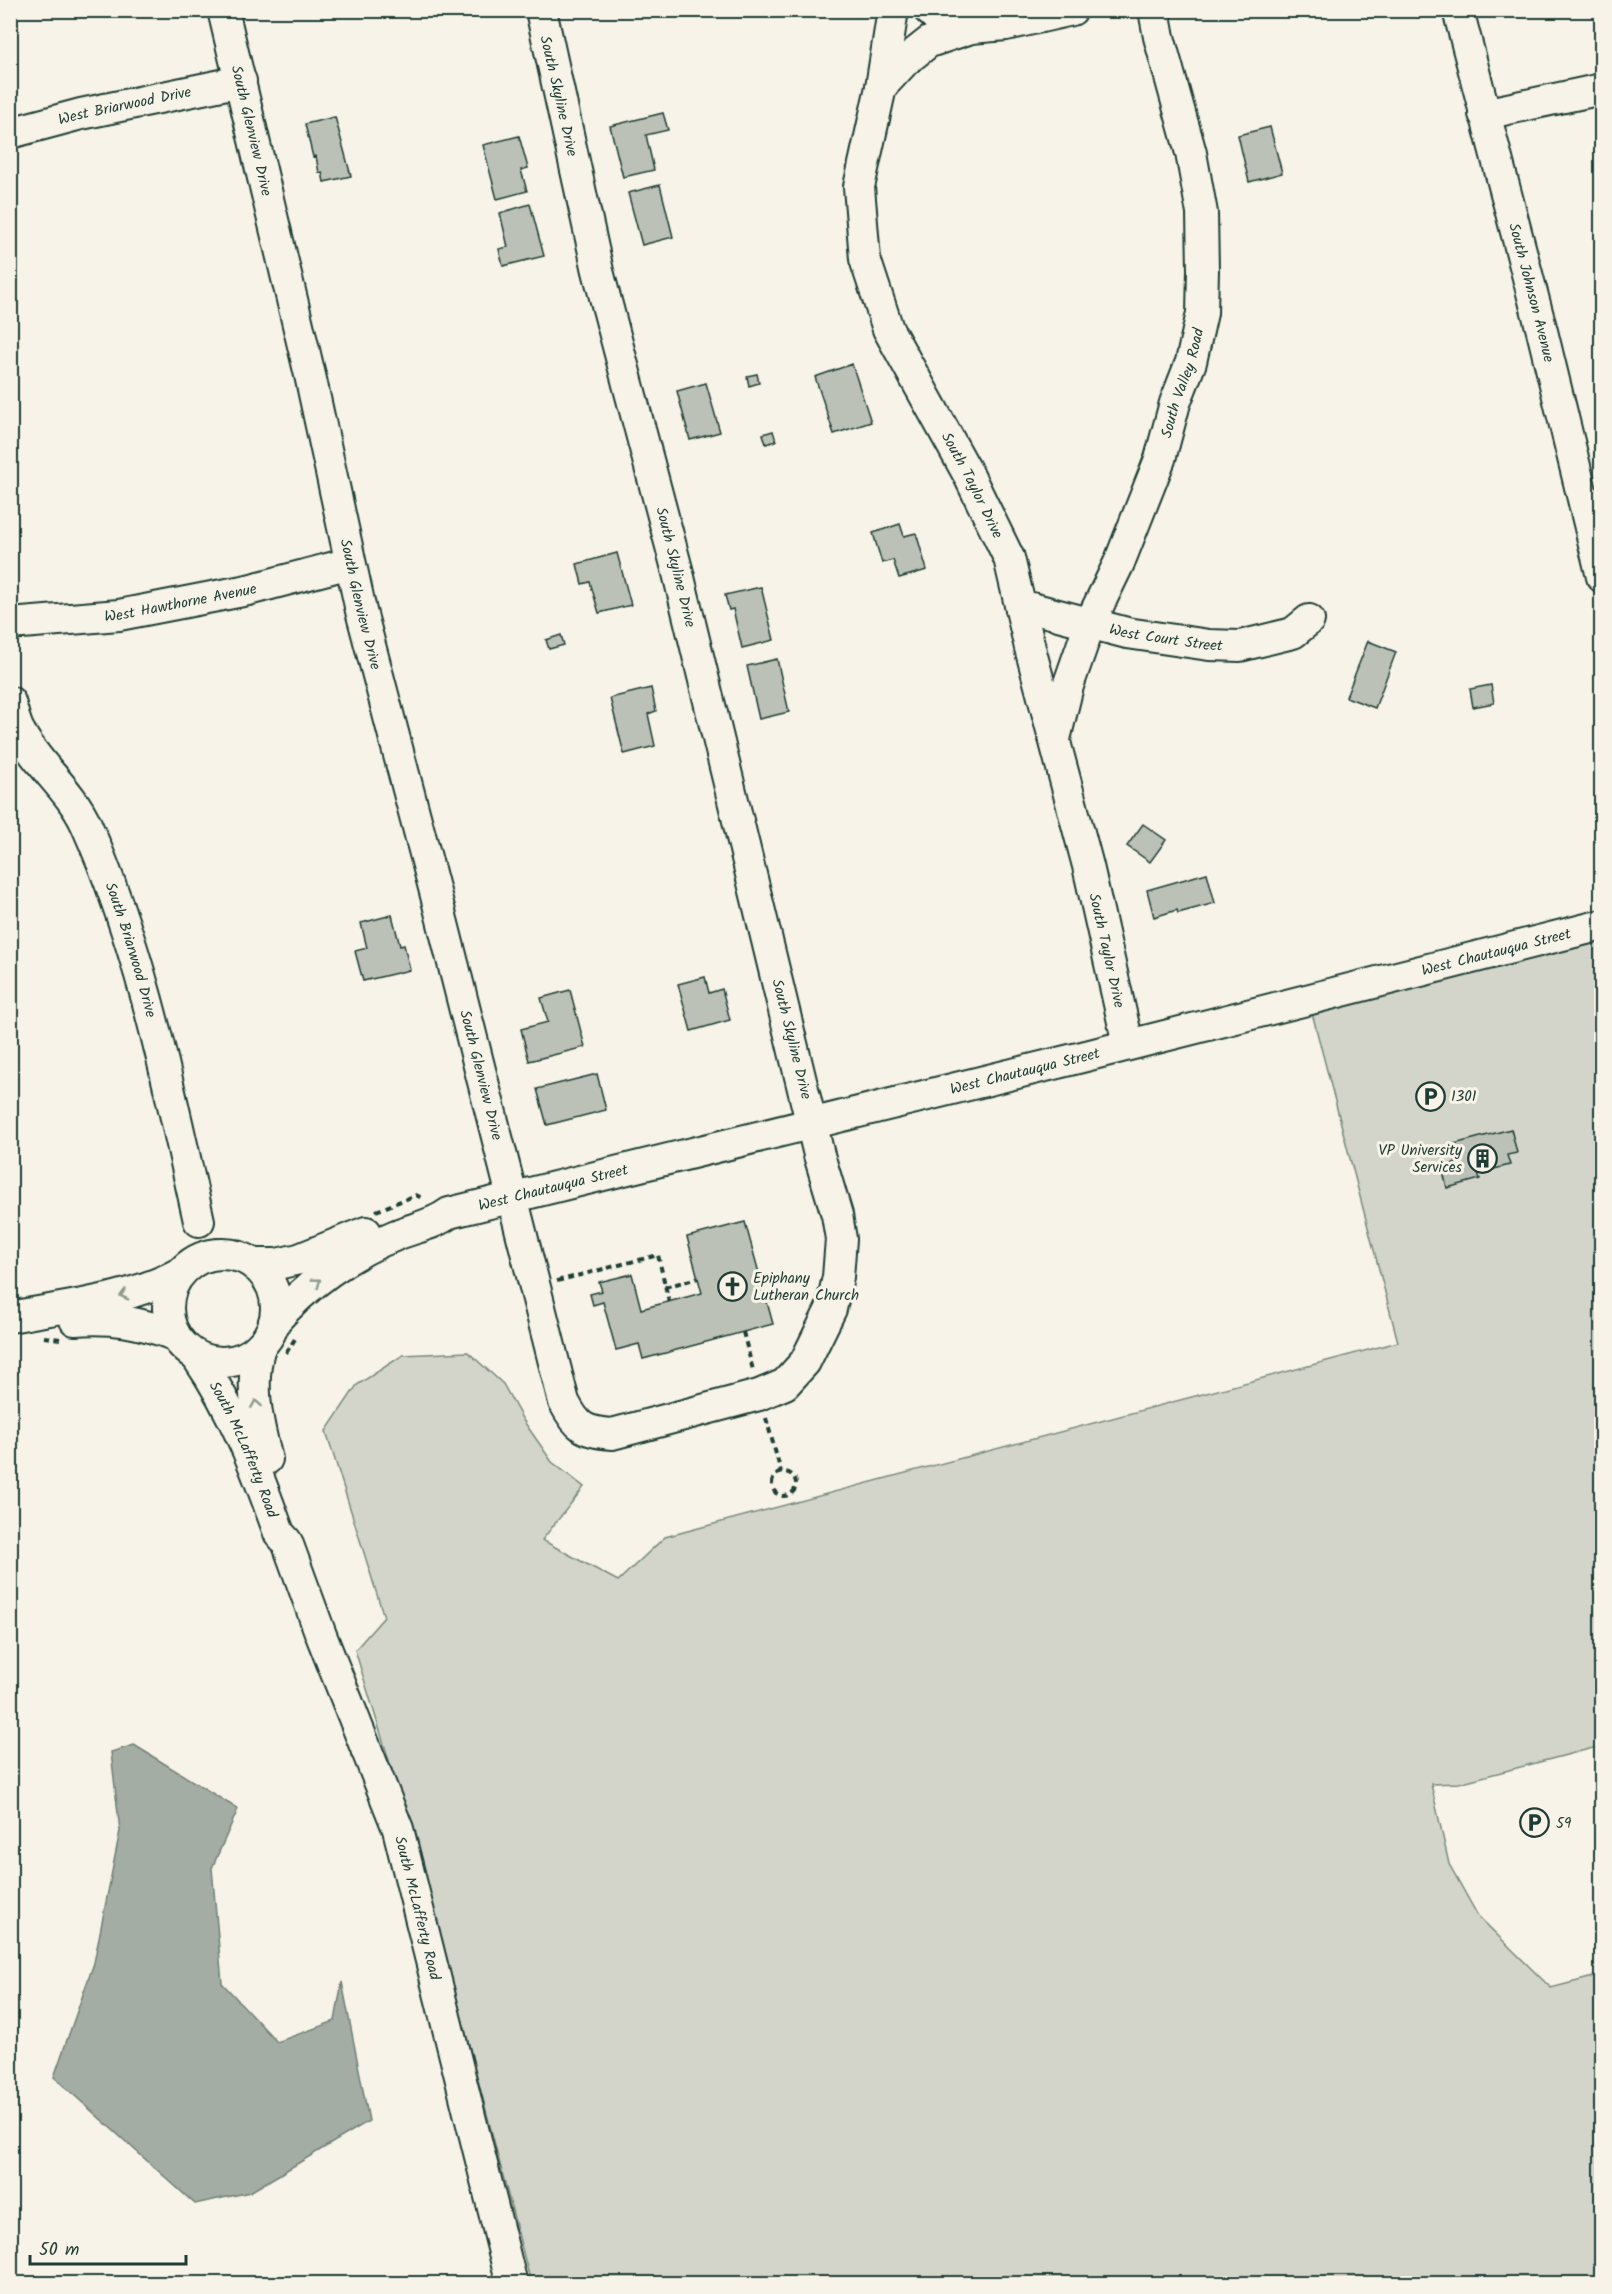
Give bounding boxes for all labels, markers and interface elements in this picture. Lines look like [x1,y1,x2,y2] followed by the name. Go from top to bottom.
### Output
[532,34,584,159] street label: South Skyline Drive
[224,63,278,199] street label: South Glenview Drive
[56,81,194,133] street label: West Briarwood Drive
[1501,220,1560,365] street label: South Johnson Avenue
[1155,325,1211,441] street label: South Valley Road
[934,428,1009,543] street label: South Taylor Drive
[648,505,702,630] street label: South Skyline Drive
[333,537,387,673] street label: South Glenview Drive
[103,577,260,629] street label: West Hawthorne Avenue
[1106,618,1223,658] street label: West Court Street
[98,879,162,1021] street label: South Briarwood Drive
[1081,891,1131,1010] street label: South Taylor Drive
[1419,922,1574,983] street label: West Chautauqua Street
[764,977,818,1102] street label: South Skyline Drive
[452,1008,508,1143] street label: South Glenview Drive
[948,1042,1103,1102] street label: West Chautauqua Street
[1414,1080,1446,1112] parking icon: 1301
[1451,1085,1477,1109] place label: 1301
[1378,1139,1463,1180] place label: VP University Services
[1467,1143,1499,1175] building icon: VP University Services
[476,1158,631,1218] street label: West Chautauqua Street
[753,1267,859,1308] place label: Epiphany Lutheran Church
[716,1271,748,1303] church icon: Epiphany Lutheran Church
[310,1279,321,1290] one-way arrow
[119,1288,130,1300] one-way arrow
[202,1377,284,1522] street label: South McLafferty Road
[250,1400,262,1409] one-way arrow
[1519,1807,1551,1839] parking icon: 59
[1556,1812,1572,1836] place label: 59
[387,1834,447,1983] street label: South McLafferty Road
[30,2228,186,2266] scale bar
[39,2236,79,2265] text: 50 m

